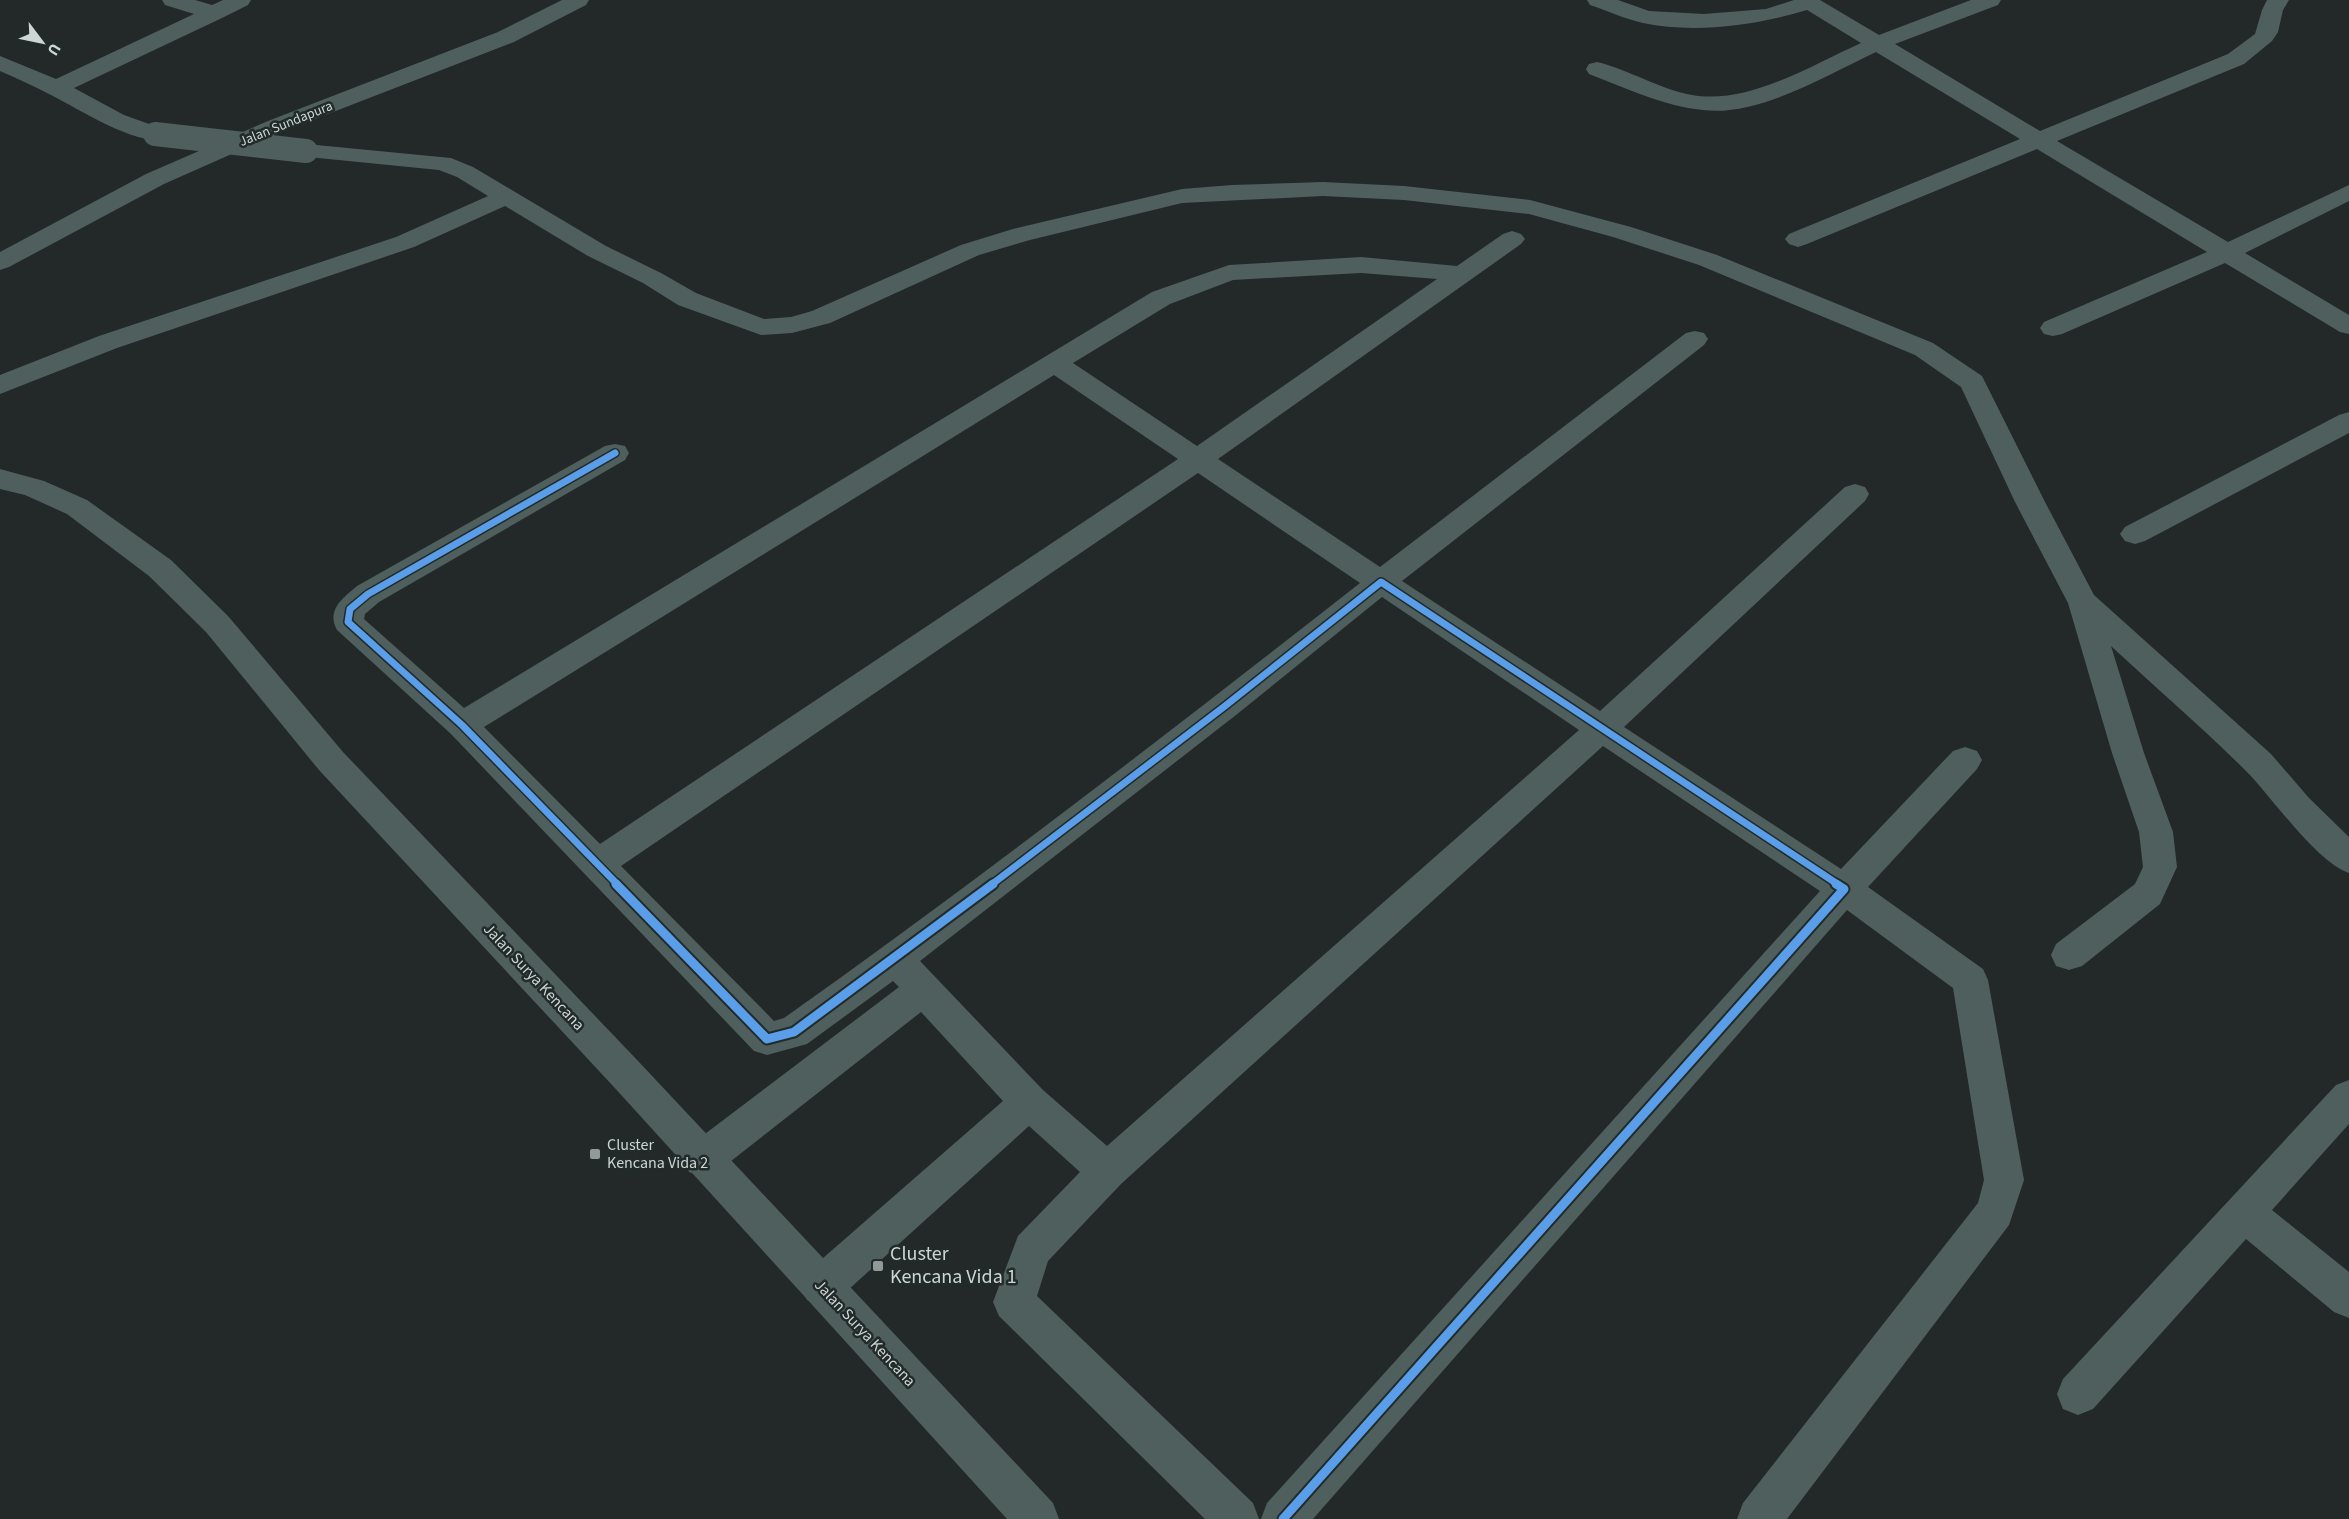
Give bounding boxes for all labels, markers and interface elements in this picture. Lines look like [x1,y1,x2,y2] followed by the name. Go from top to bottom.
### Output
[12,12,72,72] north arrow
[42,39,66,60] text: U
[236,96,336,152] street label: Jalan Sundapura
[478,919,590,1035] street label: Jalan Surya Kencana
[607,1134,708,1174] place label: Cluster Kencana Vida 2
[588,1147,602,1161] marker: Cluster Kencana Vida 2
[890,1240,1017,1291] place label: Cluster Kencana Vida 1
[871,1259,885,1273] marker: Cluster Kencana Vida 1
[809,1275,921,1391] street label: Jalan Surya Kencana

